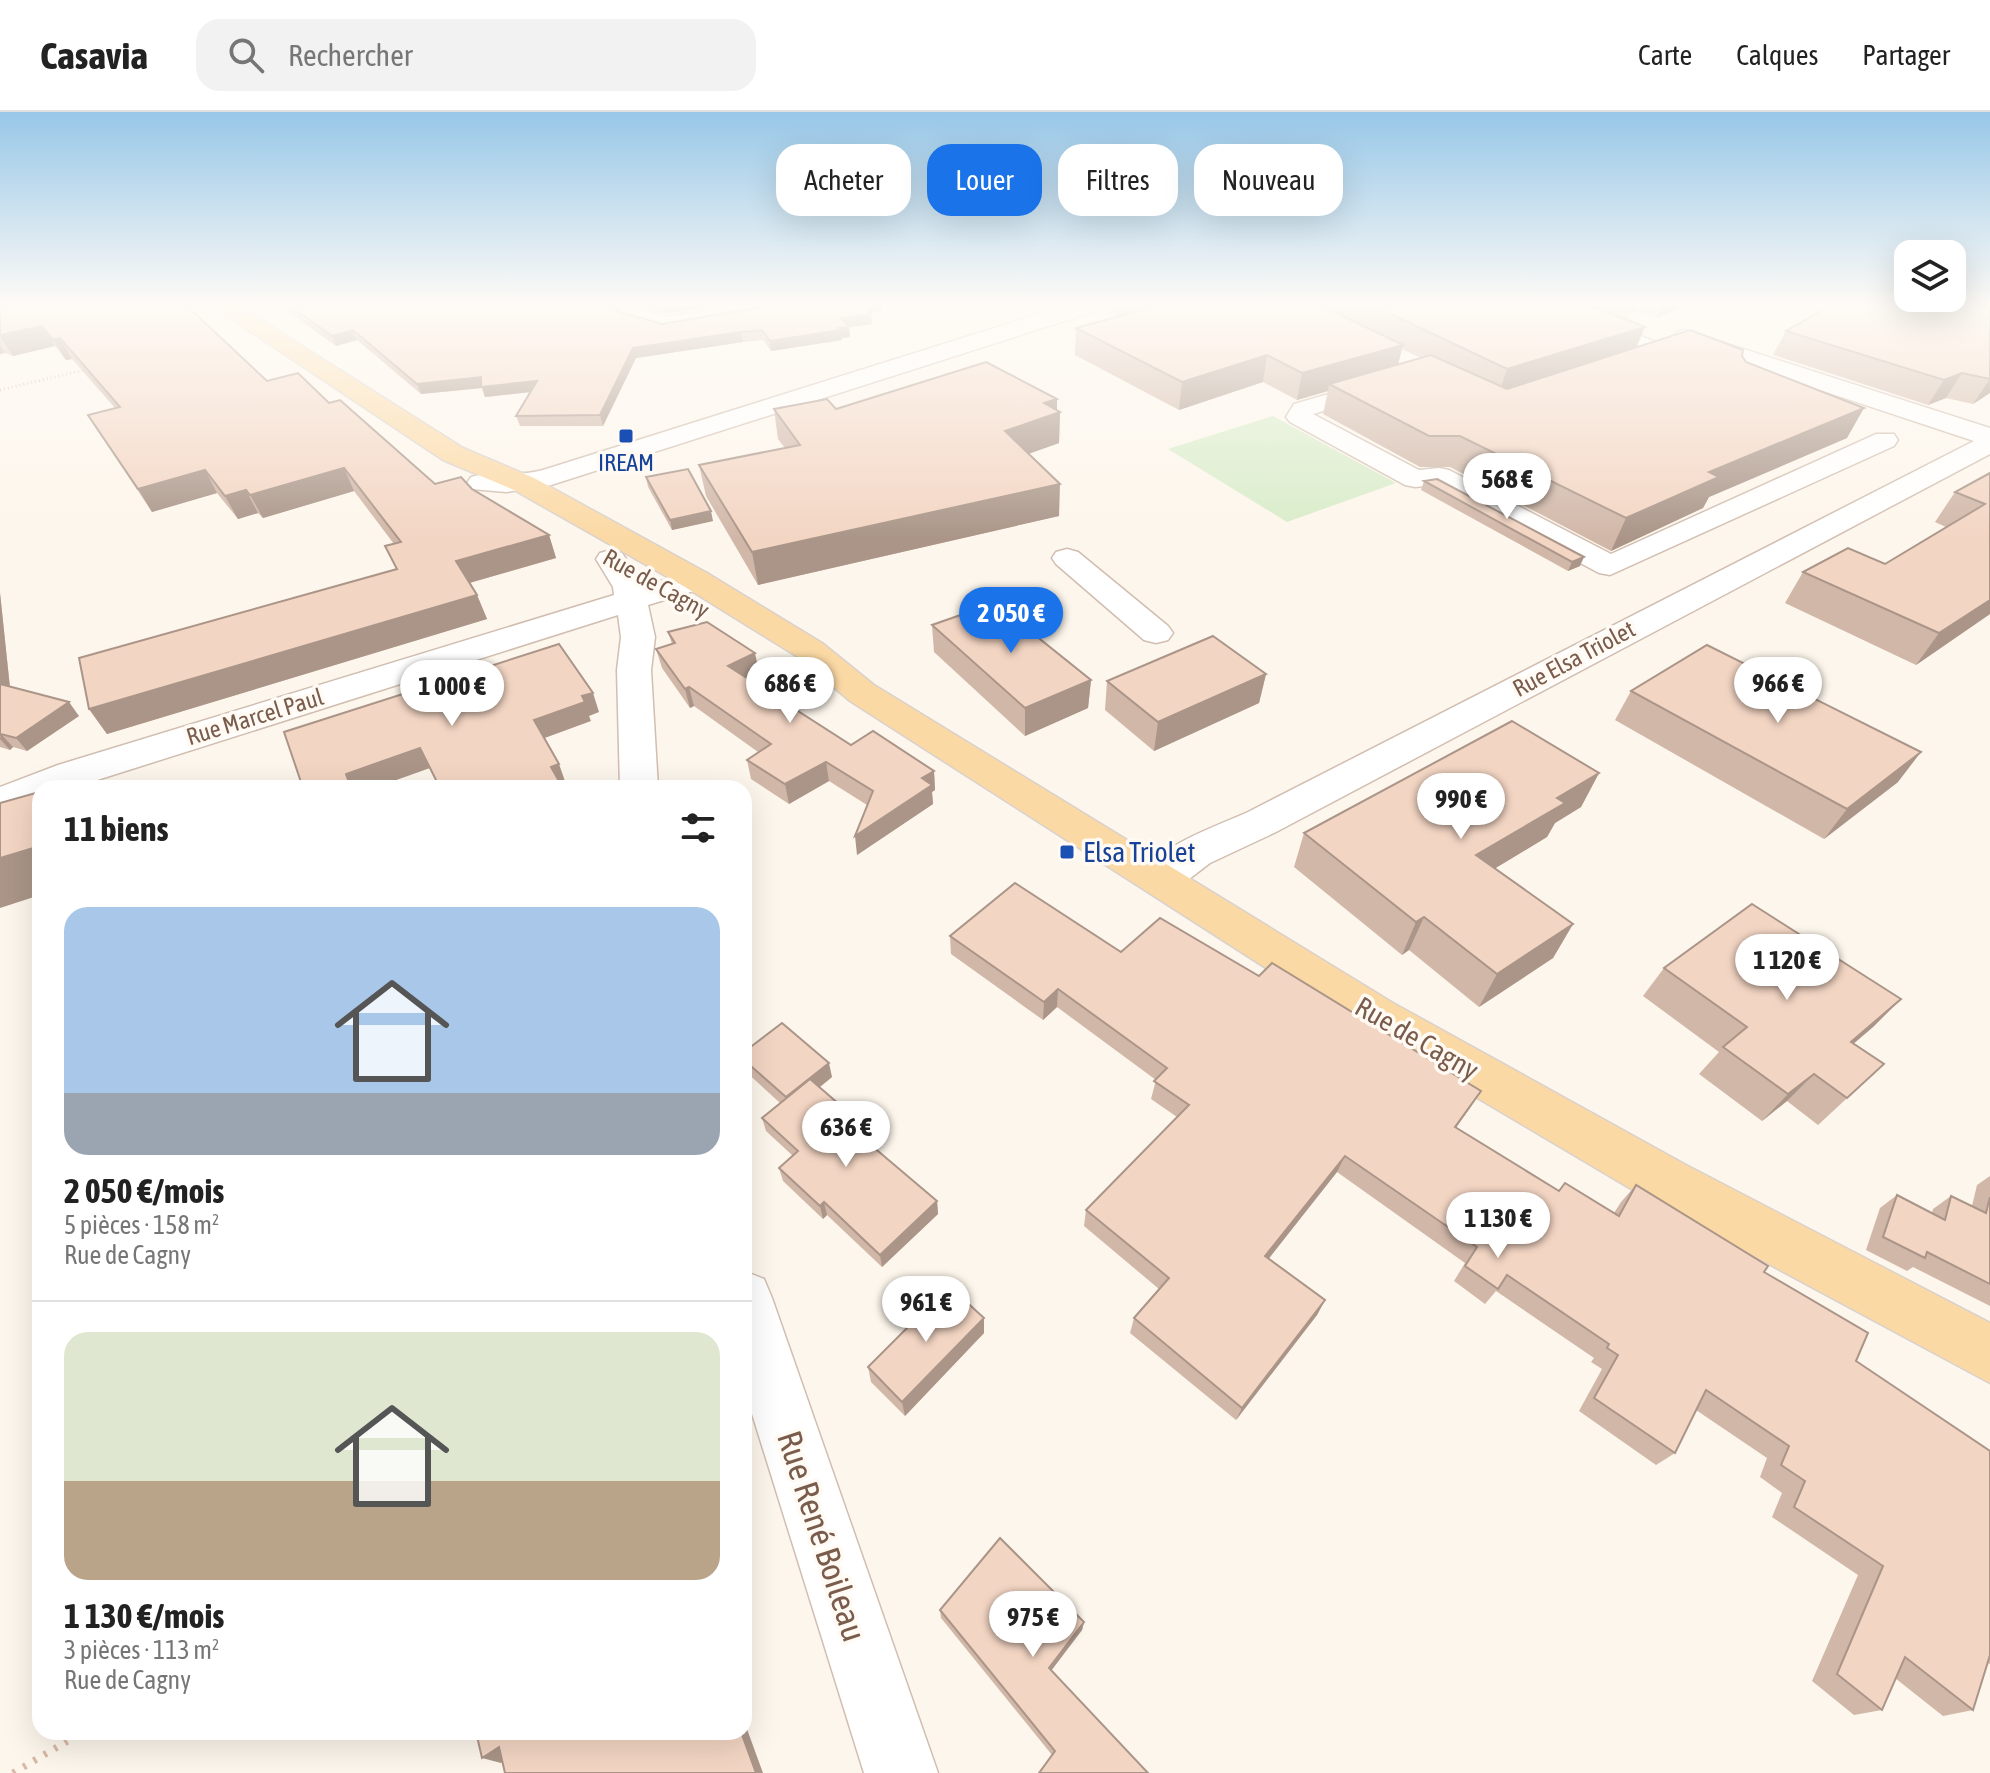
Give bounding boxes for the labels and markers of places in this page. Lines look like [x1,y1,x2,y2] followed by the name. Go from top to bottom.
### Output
[617,427,635,445] marker: IREAM
[598,449,654,476] place label: IREAM
[1451,453,1563,521] pin: 568 €
[937,587,1085,655] pin: 2 050 €
[734,657,846,725] pin: 686 €
[1722,657,1834,725] pin: 966 €
[378,660,526,728] pin: 1 000 €
[1405,773,1517,841] pin: 990 €
[1083,836,1195,868] place label: Elsa Triolet
[1058,843,1076,861] marker: Elsa Triolet
[1713,934,1861,1002] pin: 1 120 €
[790,1101,902,1169] pin: 636 €
[1424,1192,1572,1260] pin: 1 130 €
[870,1276,982,1344] pin: 961 €
[977,1591,1089,1659] pin: 975 €

